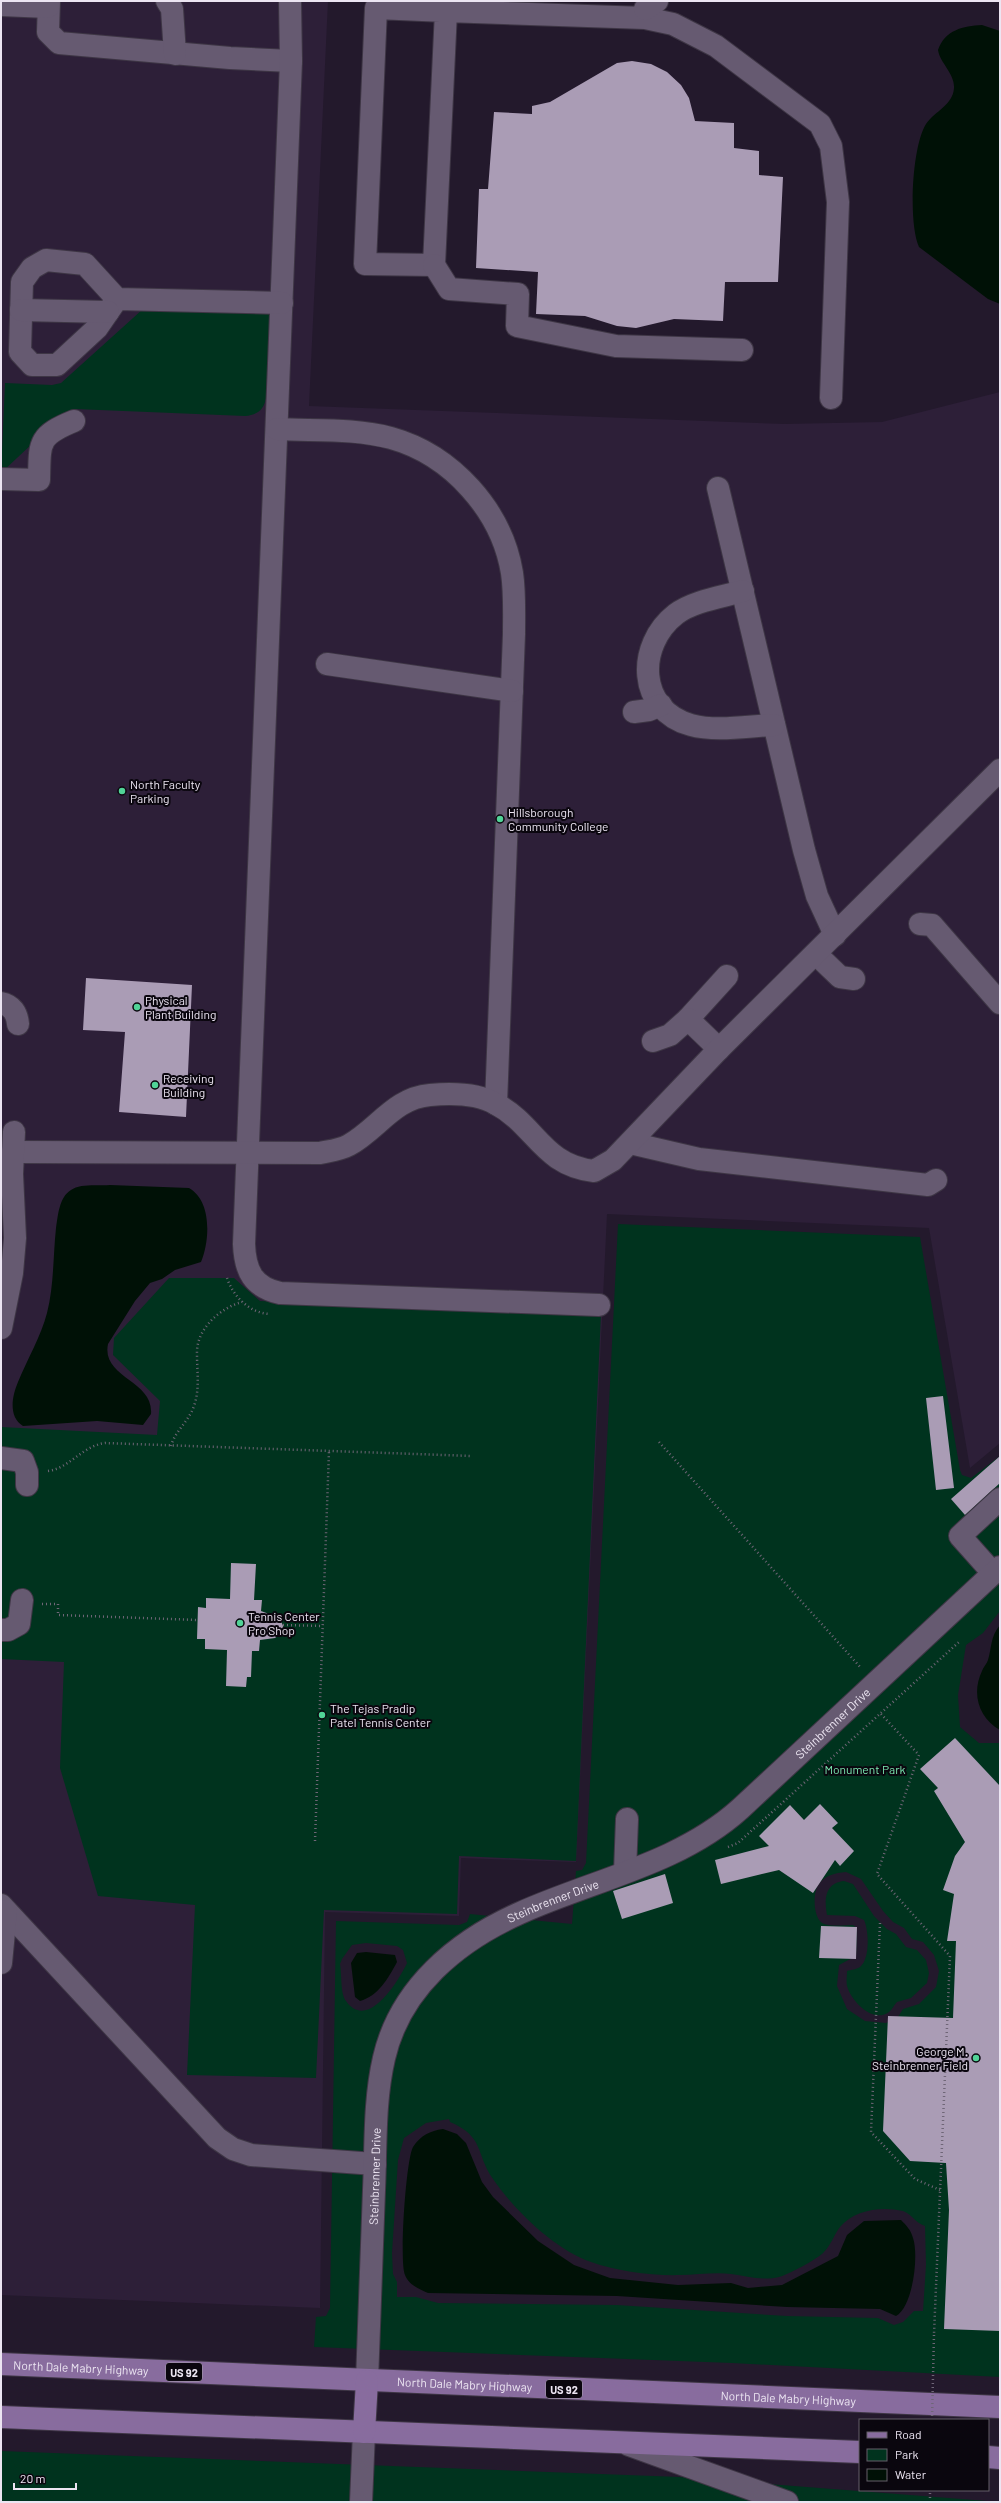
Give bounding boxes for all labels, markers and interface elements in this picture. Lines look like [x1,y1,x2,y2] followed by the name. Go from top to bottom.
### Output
[130,777,201,805] place label: North Faculty Parking
[117,786,127,796] marker: North Faculty Parking
[508,805,608,833] place label: Hillsborough Community College
[495,814,505,824] marker: Hillsborough Community College
[145,993,216,1021] place label: Physical Plant Building
[132,1002,142,1012] marker: Physical Plant Building
[163,1071,214,1099] place label: Receiving Building
[150,1080,160,1090] marker: Receiving Building
[248,1609,320,1637] place label: Tennis Center Pro Shop
[235,1618,245,1628] marker: Tennis Center Pro Shop
[792,1685,873,1761] street label: Steinbrenner Drive
[330,1701,431,1729] place label: The Tejas Pradip Patel Tennis Center
[317,1710,327,1720] marker: The Tejas Pradip Patel Tennis Center
[824,1762,906,1776] park label: Monument Park
[505,1876,600,1925] street label: Steinbrenner Drive
[872,2044,968,2072] place label: George M. Steinbrenner Field
[971,2053,981,2063] marker: George M. Steinbrenner Field
[366,2127,383,2225] street label: Steinbrenner Drive
[13,2358,149,2377] street label: North Dale Mabry Highway
[166,2363,202,2381] road number: US 92
[397,2374,533,2394] street label: North Dale Mabry Highway
[546,2380,582,2398] road number: US 92
[720,2388,857,2408] street label: North Dale Mabry Highway
[859,2419,989,2491] legend
[895,2427,922,2441] text: Road
[895,2447,919,2461] text: Park
[14,2465,76,2491] scale bar
[895,2467,927,2481] text: Water
[20,2471,46,2485] text: 20 m

